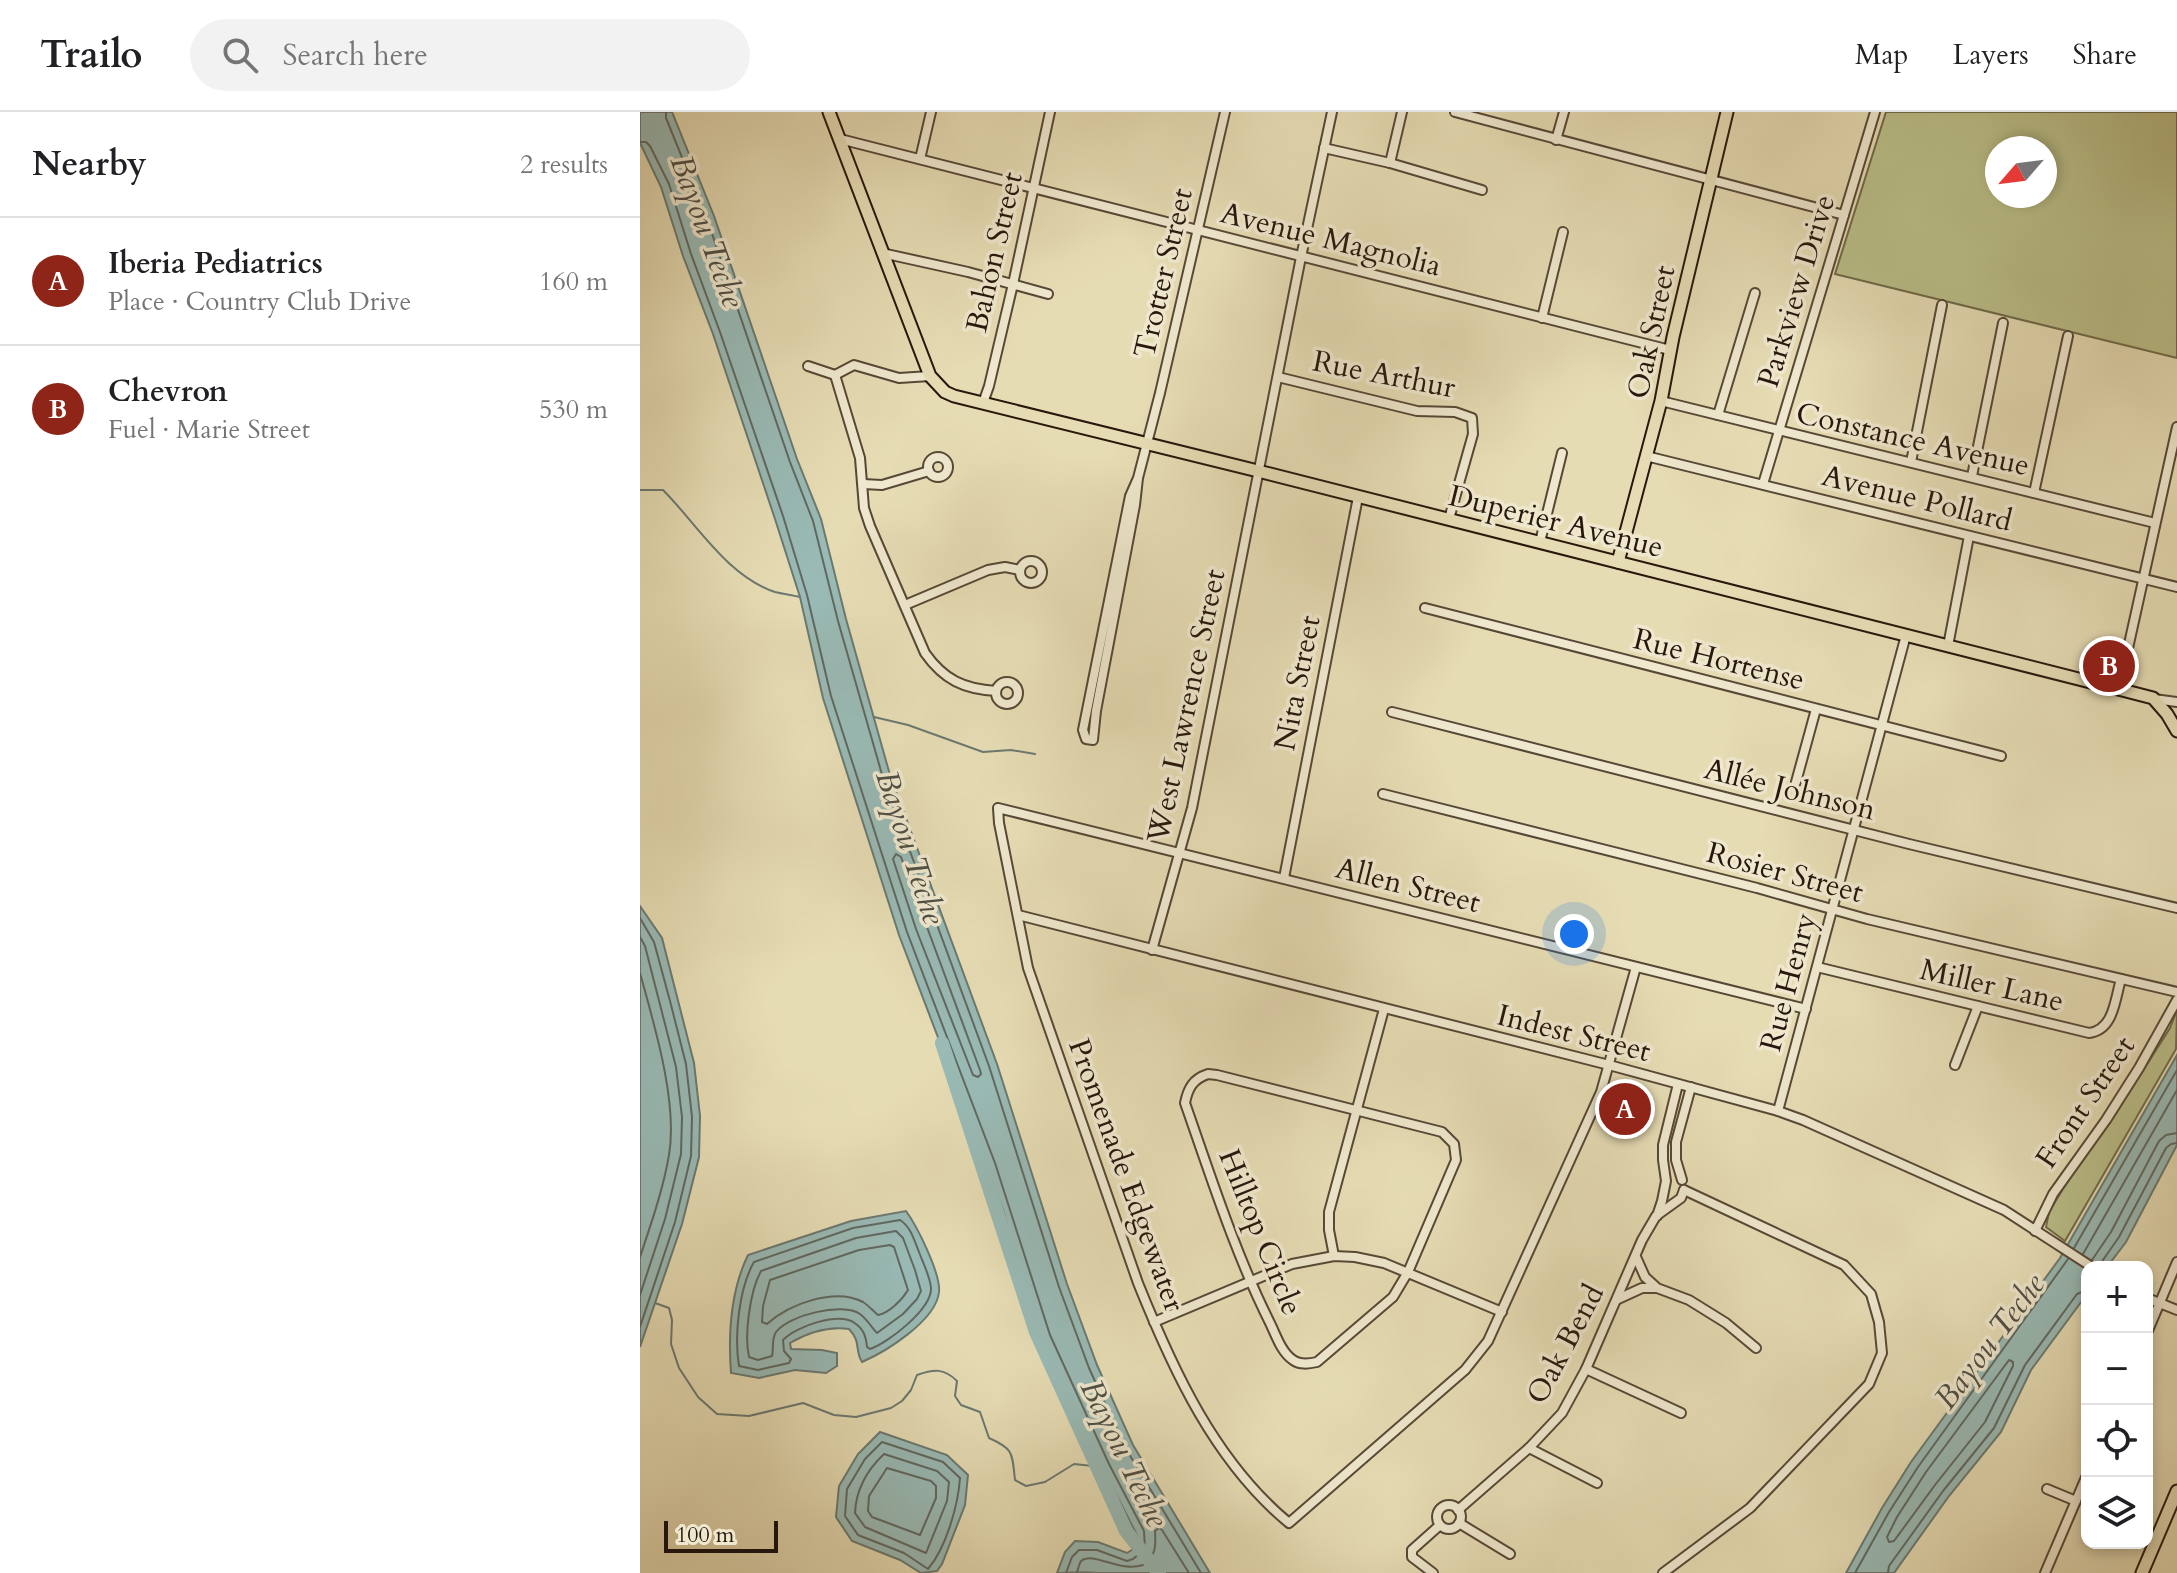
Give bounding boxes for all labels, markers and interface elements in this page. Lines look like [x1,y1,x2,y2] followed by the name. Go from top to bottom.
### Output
[190,19,750,91] search box
[40,29,142,81] text: Trailo
[218,33,262,77] icon: search
[282,35,428,76] text: Search here
[1855,36,1908,74] text: Map
[1952,36,2029,74] text: Layers
[2073,36,2137,74] text: Share
[1985,136,2057,208] north arrow
[32,141,147,187] text: Nearby
[520,147,608,182] text: 2 results
[659,149,755,315] water label: Bayou Teche
[956,167,1033,336] street label: Bahon Street
[1124,184,1203,362] street label: Trotter Street
[1748,190,1845,393] street label: Parkview Drive
[1216,192,1445,287] street label: Avenue Magnolia
[108,243,323,284] text: Iberia Pediatrics
[1617,261,1686,402] street label: Oak Street
[48,264,68,299] text: A
[539,264,608,299] text: 160 m
[108,284,411,319] text: Place · Country Club Drive
[1309,341,1459,408] street label: Rue Arthur
[108,371,228,412] text: Chevron
[49,392,67,427] text: B
[539,392,608,427] text: 530 m
[1792,393,2034,486] street label: Constance Avenue
[108,412,310,447] text: Fuel · Marie Street
[1818,455,2016,542] street label: Avenue Pollard
[1444,475,1667,568] street label: Duperier Avenue
[1137,565,1236,848] street label: West Lawrence Street
[1264,612,1331,754] street label: Nita Street
[1629,618,1809,701] street label: Rue Hortense
[2083,636,2135,696] pin: B
[1700,748,1880,831] street label: Allée Johnson
[864,765,956,931] water label: Bayou Teche
[1702,832,1868,913] street label: Rosier Street
[1331,848,1485,923] street label: Allen Street
[1750,908,1827,1056] street label: Rue Henry
[1554,914,1594,954] your location
[1916,949,2068,1022] street label: Miller Lane
[1493,995,1655,1072] street label: Indest Street
[2026,1028,2145,1176] street label: Front Street
[1058,1033,1195,1317] street label: Promenade Edgewater
[1599,1079,1651,1139] pin: A
[1209,1143,1312,1321] street label: Hilltop Circle
[2081,1261,2153,1549] map controls
[2081,1261,2153,1333] button: +
[1924,1264,2056,1419] water label: Bayou Teche
[1517,1277,1614,1411] street label: Oak Bend
[2081,1333,2153,1405] button: −
[1069,1372,1179,1536] water label: Bayou Teche
[2081,1405,2153,1477] button: locate
[2081,1477,2153,1549] button: layers
[664,1517,778,1553] scale bar
[676,1520,734,1550] text: 100 m

